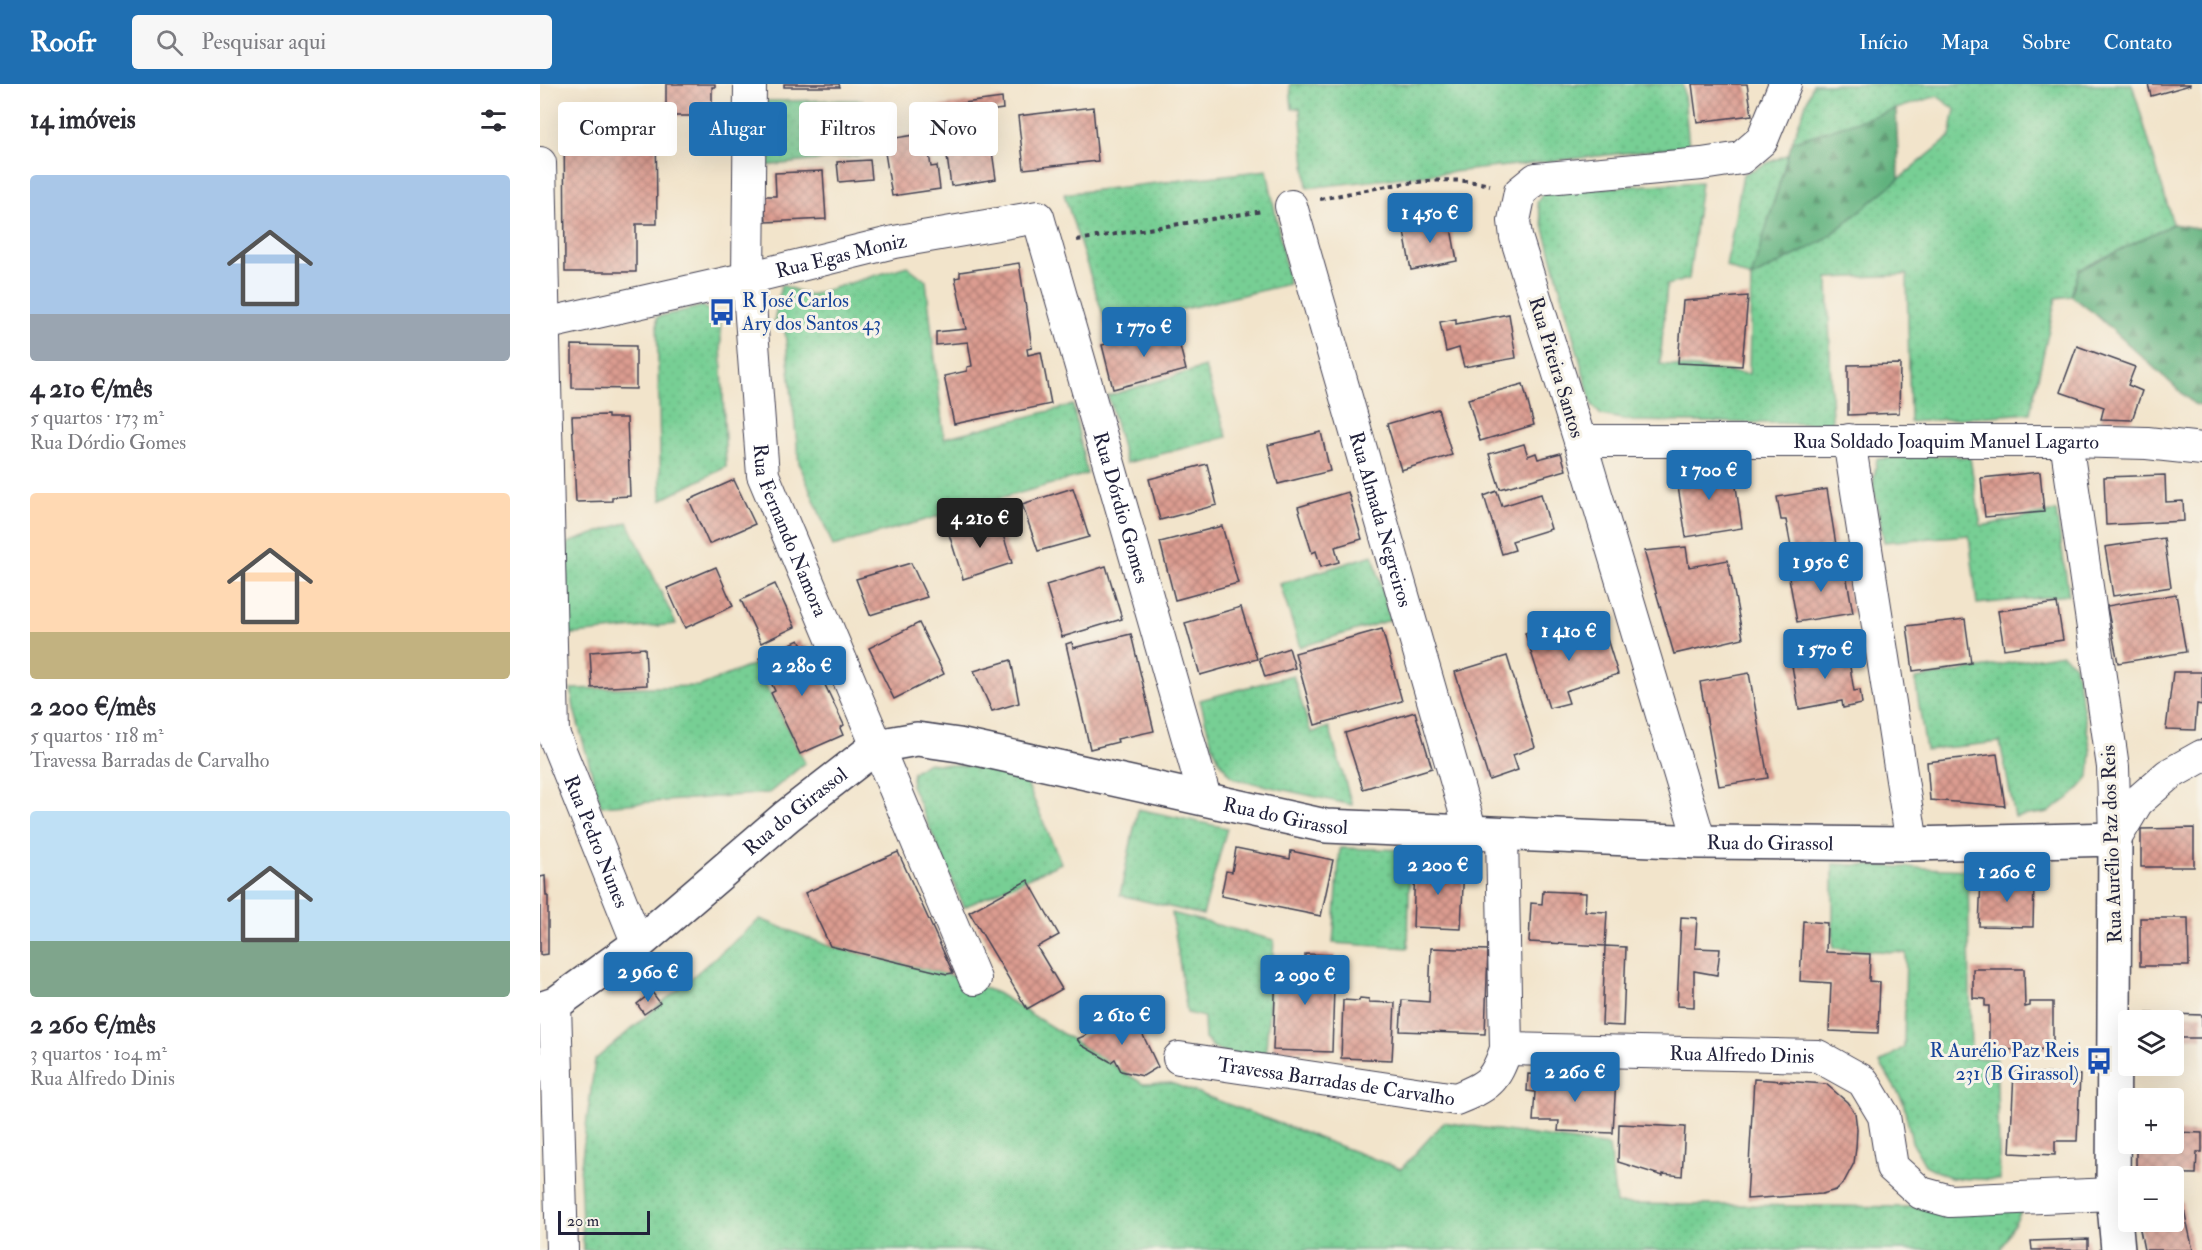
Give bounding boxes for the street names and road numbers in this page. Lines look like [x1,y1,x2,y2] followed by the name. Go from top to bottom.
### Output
[773,228,909,284] street label: Rua Egas Moniz
[1523,294,1590,441] street label: Rua Piteira Santos
[1087,429,1155,586] street label: Rua Dórdio Gomes
[1344,429,1418,610] street label: Rua Almada Negreiros
[1793,429,2099,455] street label: Rua Soldado Joaquim Manuel Lagarto
[748,443,833,621] street label: Rua Fernando Namora
[2096,744,2127,944] street label: Rua Aurélio Paz dos Reis
[738,762,852,861] street label: Rua do Girassol
[558,772,634,912] street label: Rua Pedro Nunes
[1221,792,1348,840] street label: Rua do Girassol
[1707,830,1834,856] street label: Rua do Girassol
[1669,1041,1815,1069] street label: Rua Alfredo Dinis
[1216,1052,1457,1112] street label: Travessa Barradas de Carvalho

